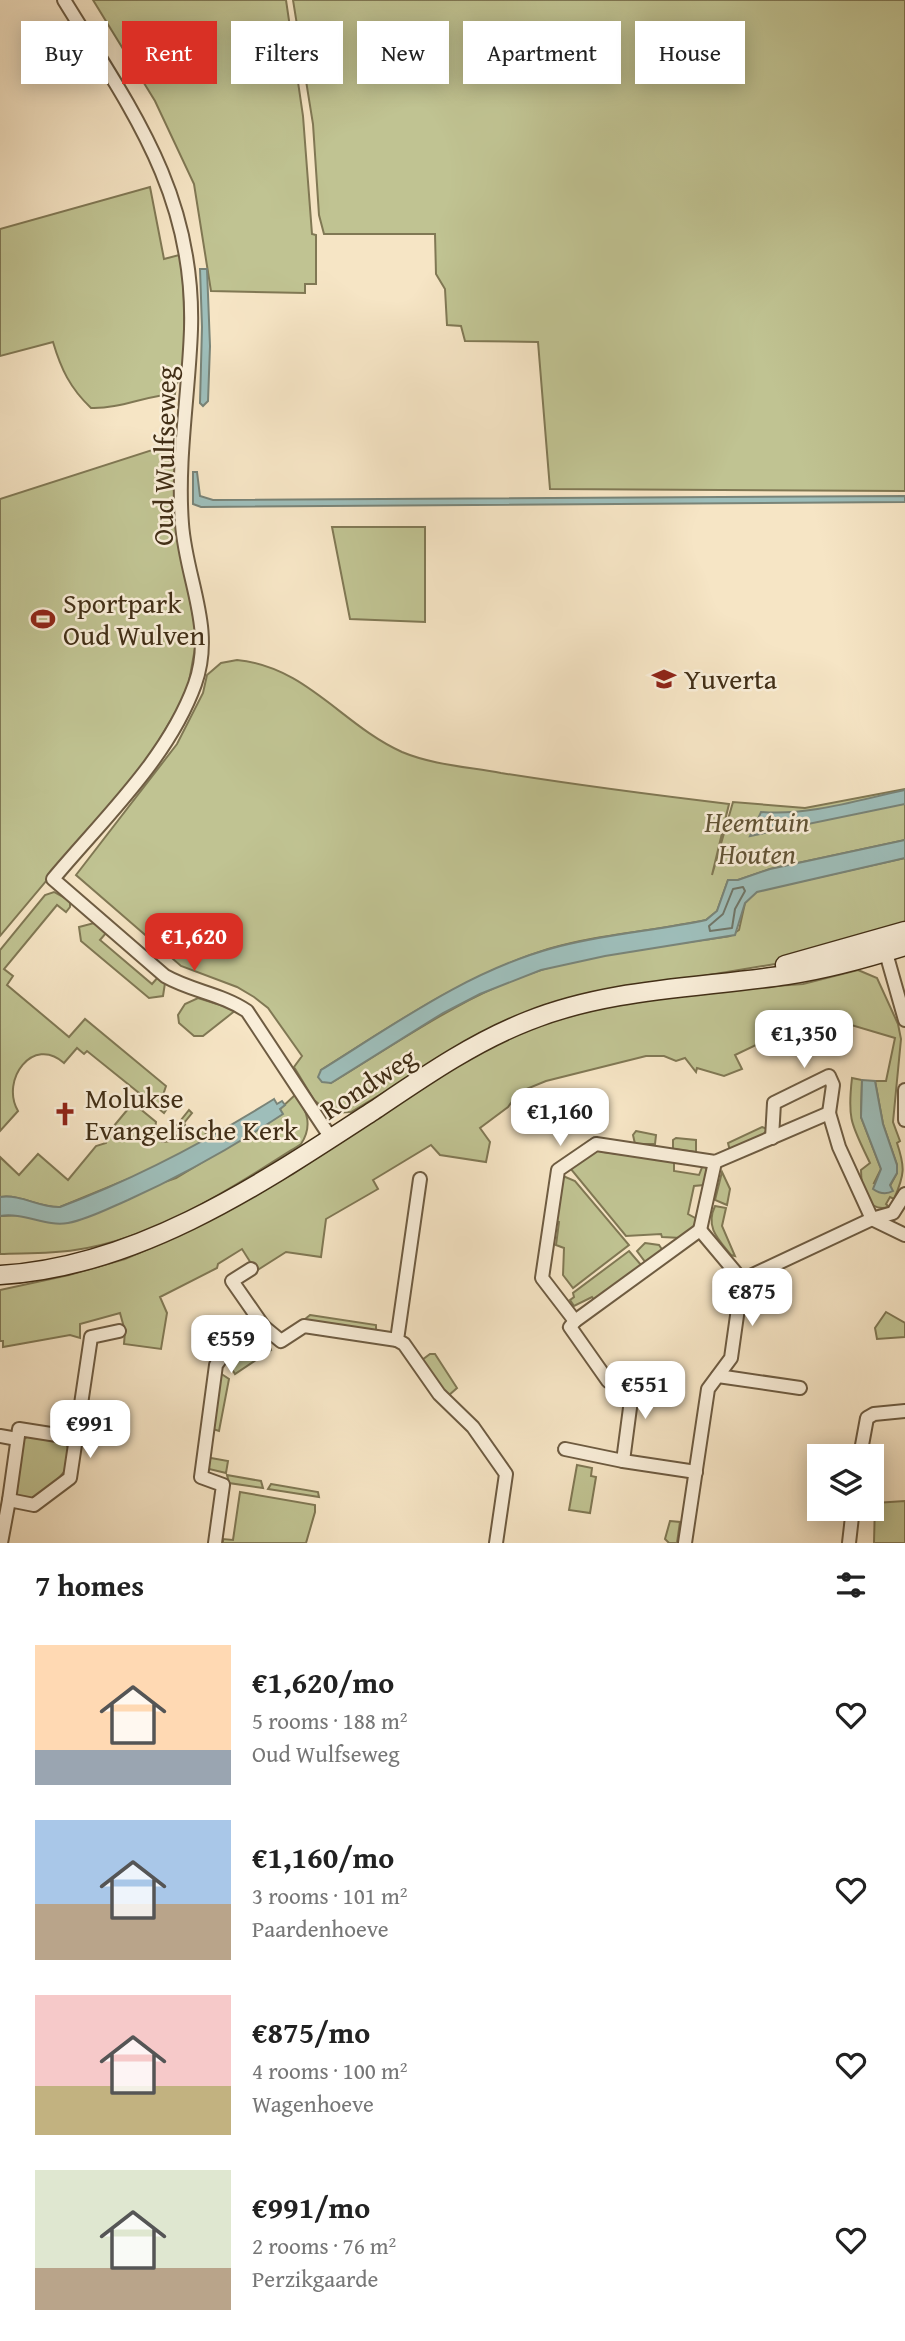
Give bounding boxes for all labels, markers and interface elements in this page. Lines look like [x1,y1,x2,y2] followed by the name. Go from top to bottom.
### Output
[21,21,108,84] chip: Buy
[122,21,217,84] chip: Rent
[231,21,343,84] chip: Filters
[357,21,449,84] chip: New
[463,21,621,84] chip: Apartment
[635,21,745,84] chip: House
[141,366,186,546] street label: Oud Wulfseweg
[63,582,205,655] place label: Sportpark Oud Wulven
[29,605,57,633] sports icon: Sportpark Oud Wulven
[684,658,778,699] place label: Yuverta
[650,665,678,693] school or university icon: Yuverta
[704,801,809,874] park label: Heemtuin Houten
[137,914,251,973] pin: €1,620
[161,919,227,952] text: €1,620
[747,1010,861,1070] pin: €1,350
[771,1016,837,1049] text: €1,350
[311,1036,424,1129] street label: Rondweg
[85,1077,299,1150] place label: Molukse Evangelische Kerk
[503,1088,617,1148] pin: €1,160
[527,1094,593,1127] text: €1,160
[51,1100,79,1128] church icon: Molukse Evangelische Kerk
[711,1268,793,1328] pin: €875
[728,1274,776,1307] text: €875
[190,1316,272,1375] pin: €559
[207,1321,255,1354] text: €559
[604,1362,686,1421] pin: €551
[621,1367,669,1400] text: €551
[49,1400,131,1460] pin: €991
[66,1406,114,1439] text: €991
[807,1444,884,1521] map controls
[807,1444,884,1521] button: layers
[35,1563,144,1607] text: 7 homes
[832,1566,870,1604] icon: filters
[252,1660,394,1704] text: €1,620/mo
[91,1673,175,1757] icon: home
[832,1696,870,1734] icon: heart
[252,1704,407,1737] text: 5 rooms · 188 m²
[252,1737,400,1770] text: Oud Wulfseweg
[252,1835,394,1879] text: €1,160/mo
[91,1848,175,1932] icon: home
[832,1871,870,1909] icon: heart
[252,1879,407,1912] text: 3 rooms · 101 m²
[252,1912,388,1945] text: Paardenhoeve
[252,2010,370,2054] text: €875/mo
[91,2023,175,2107] icon: home
[832,2046,870,2084] icon: heart
[252,2054,407,2087] text: 4 rooms · 100 m²
[252,2087,374,2120] text: Wagenhoeve
[252,2185,370,2229] text: €991/mo
[91,2198,175,2282] icon: home
[832,2221,870,2259] icon: heart
[252,2229,396,2262] text: 2 rooms · 76 m²
[252,2262,378,2295] text: Perzikgaarde

